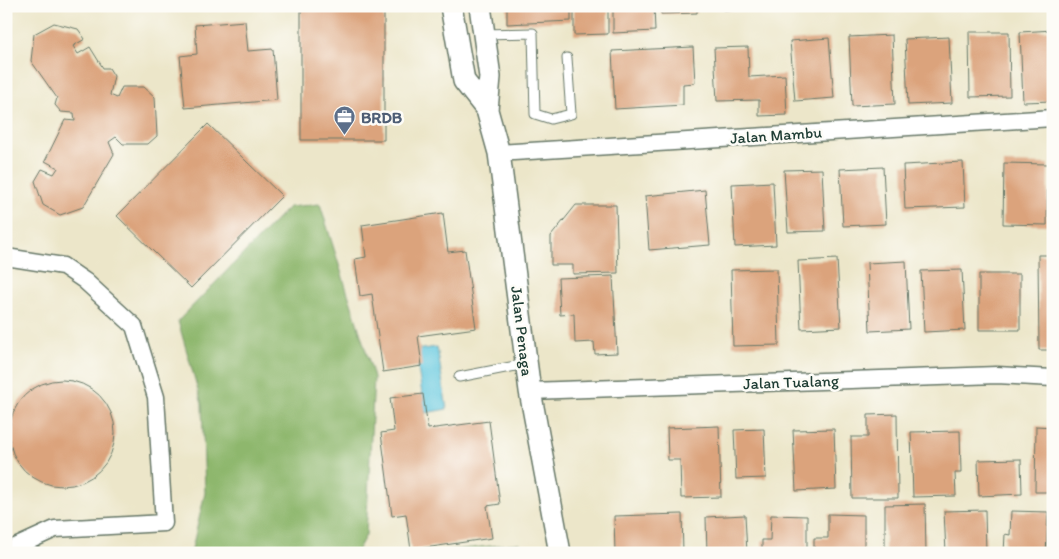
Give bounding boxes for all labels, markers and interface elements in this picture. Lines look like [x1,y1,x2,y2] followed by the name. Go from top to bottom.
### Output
[333,105,357,136] office icon: BRDB
[361,108,403,127] place label: BRDB
[729,122,823,148] street label: Jalan Mambu
[507,285,537,377] street label: Jalan Penaga
[743,371,840,393] street label: Jalan Tualang

